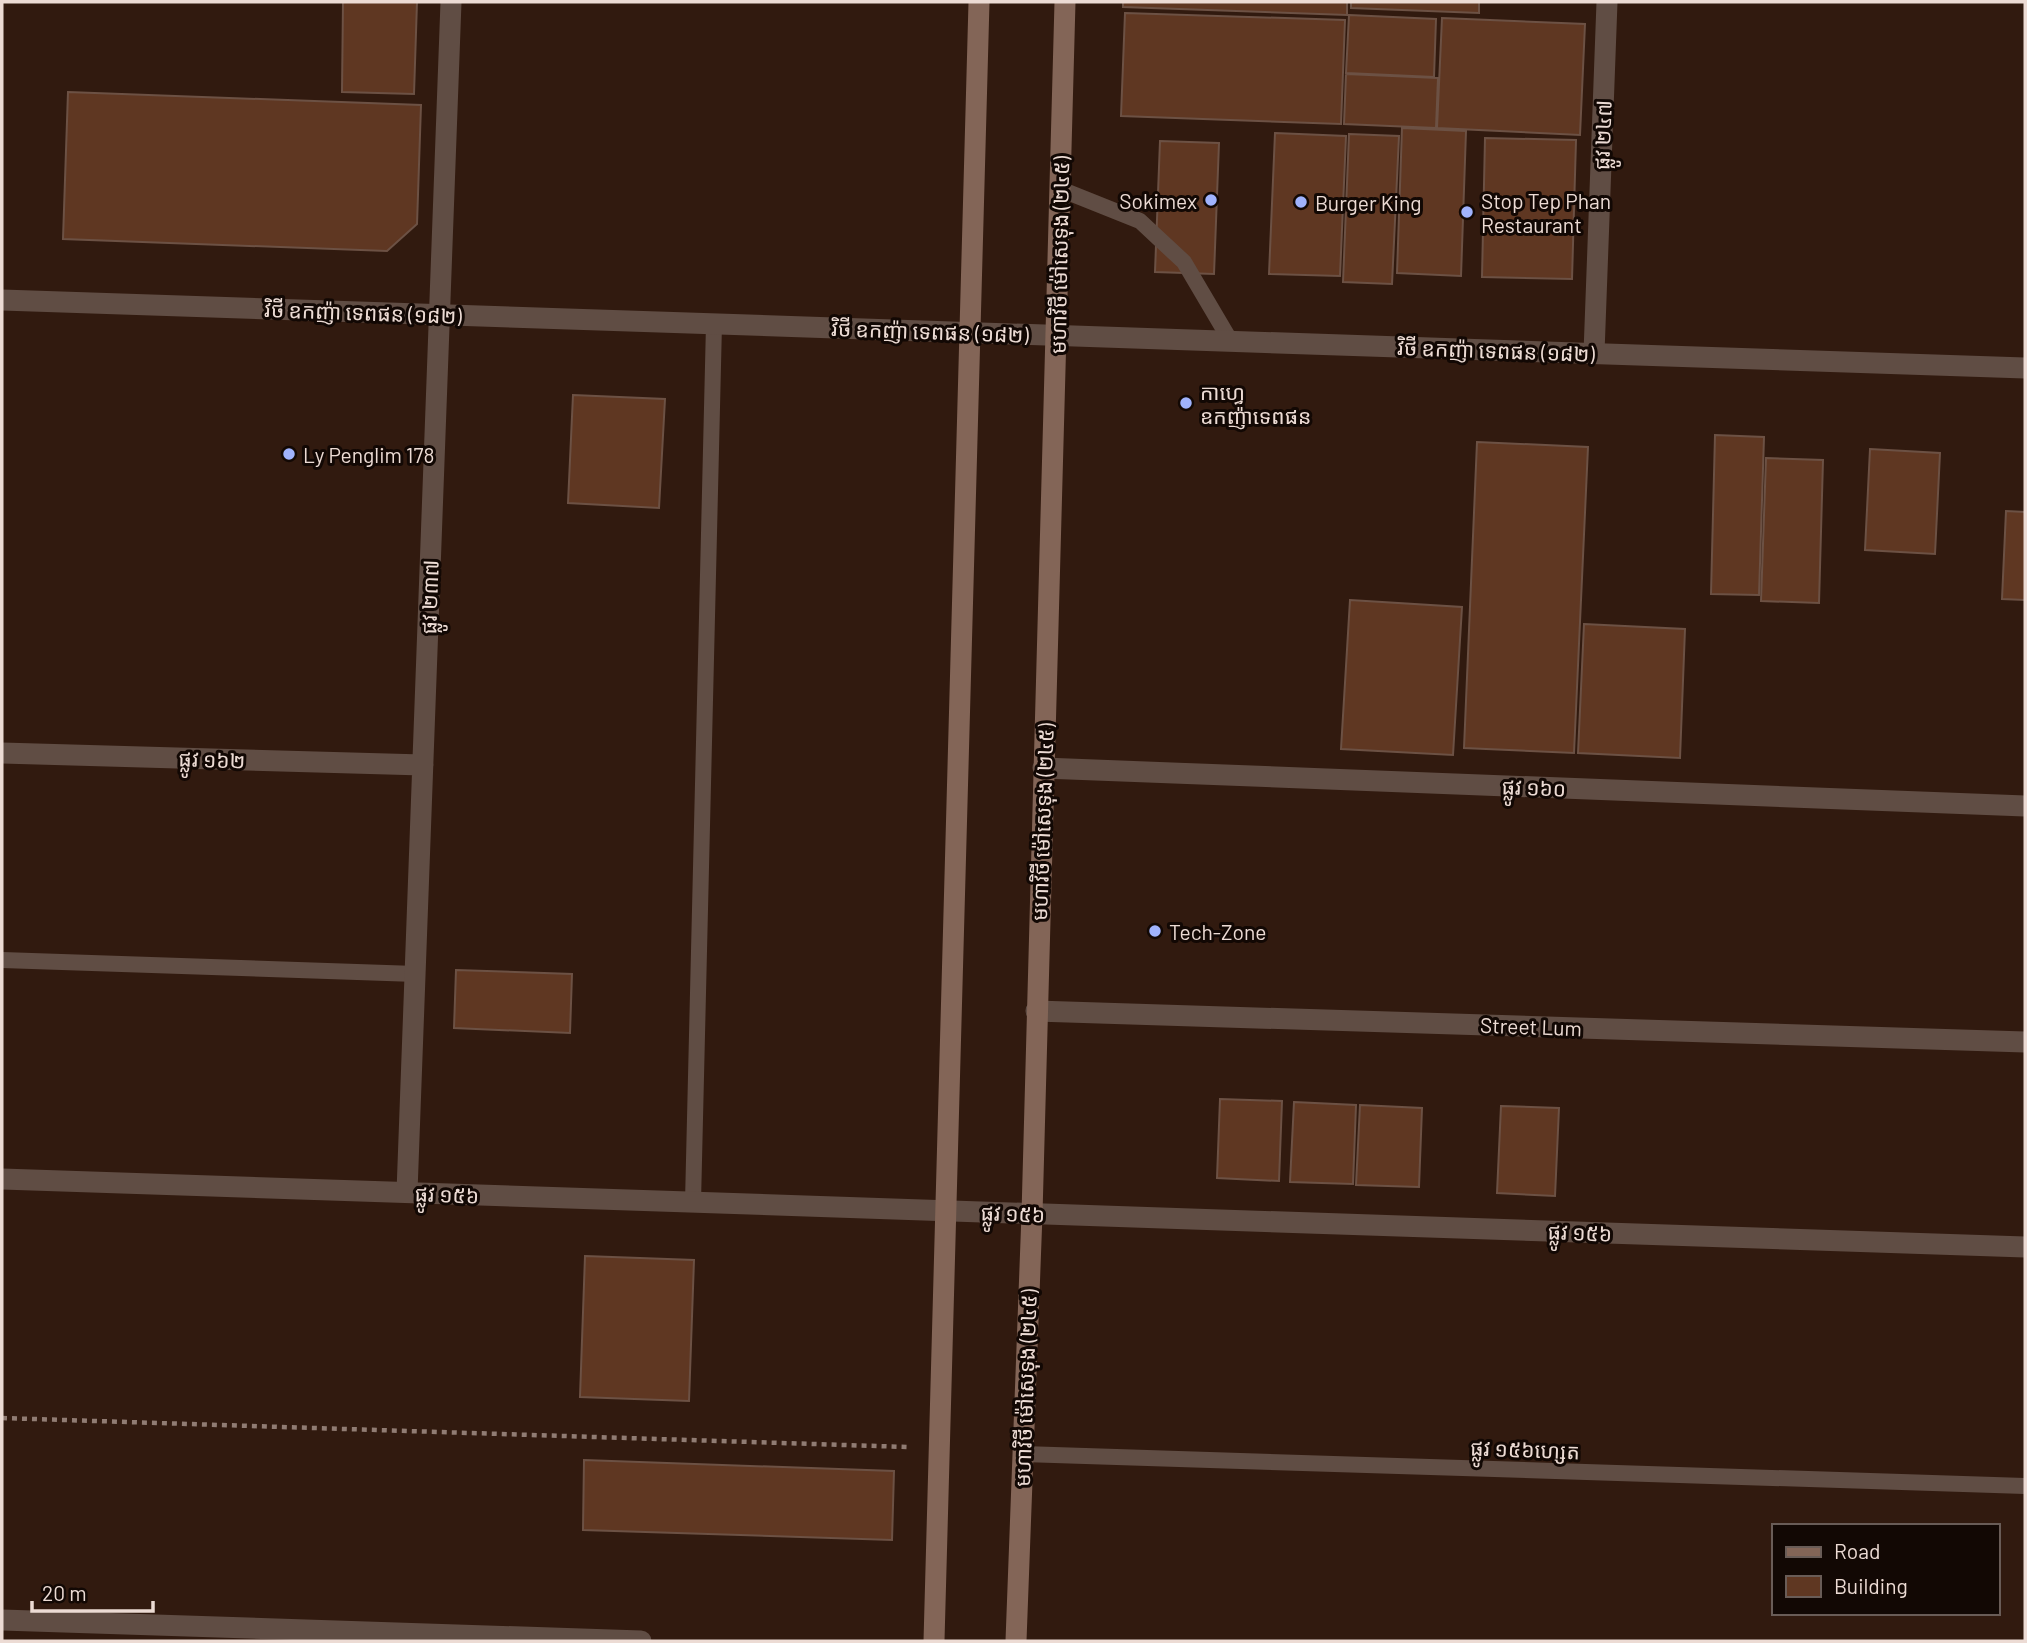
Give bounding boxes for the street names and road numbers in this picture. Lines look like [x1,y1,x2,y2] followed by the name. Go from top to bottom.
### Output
[1588,100,1624,171] street label: ផ្លូវ ២៤៧
[1045,155,1076,354] street label: មហាវិថី ម៉ៅសេទុង (២៤៥)
[263,296,463,330] street label: វិថី ឧកញ៉ា ទេពផន (១៨២)
[830,315,1030,349] street label: វិថី ឧកញ៉ា ទេពផន (១៨២)
[1396,334,1596,368] street label: វិថី ឧកញ៉ា ទេពផន (១៨២)
[415,559,451,635] street label: ផ្លូវ ២៣៧
[1026,722,1061,921] street label: មហាវិថី ម៉ៅសេទុង (២៤៥)
[178,745,246,781] street label: ផ្លូវ ១៦២
[1501,773,1567,809] street label: ផ្លូវ ១៦០
[1480,1012,1582,1040] street label: Street Lum
[414,1180,480,1216] street label: ផ្លូវ ១៥៦
[980,1199,1046,1235] street label: ផ្លូវ ១៥៦
[1547,1218,1613,1254] street label: ផ្លូវ ១៥៦
[1009,1288,1044,1487] street label: មហាវិថី ម៉ៅសេទុង (២៤៥)
[1470,1435,1580,1472] street label: ផ្លូវ ១៥៦ហ្សេត

